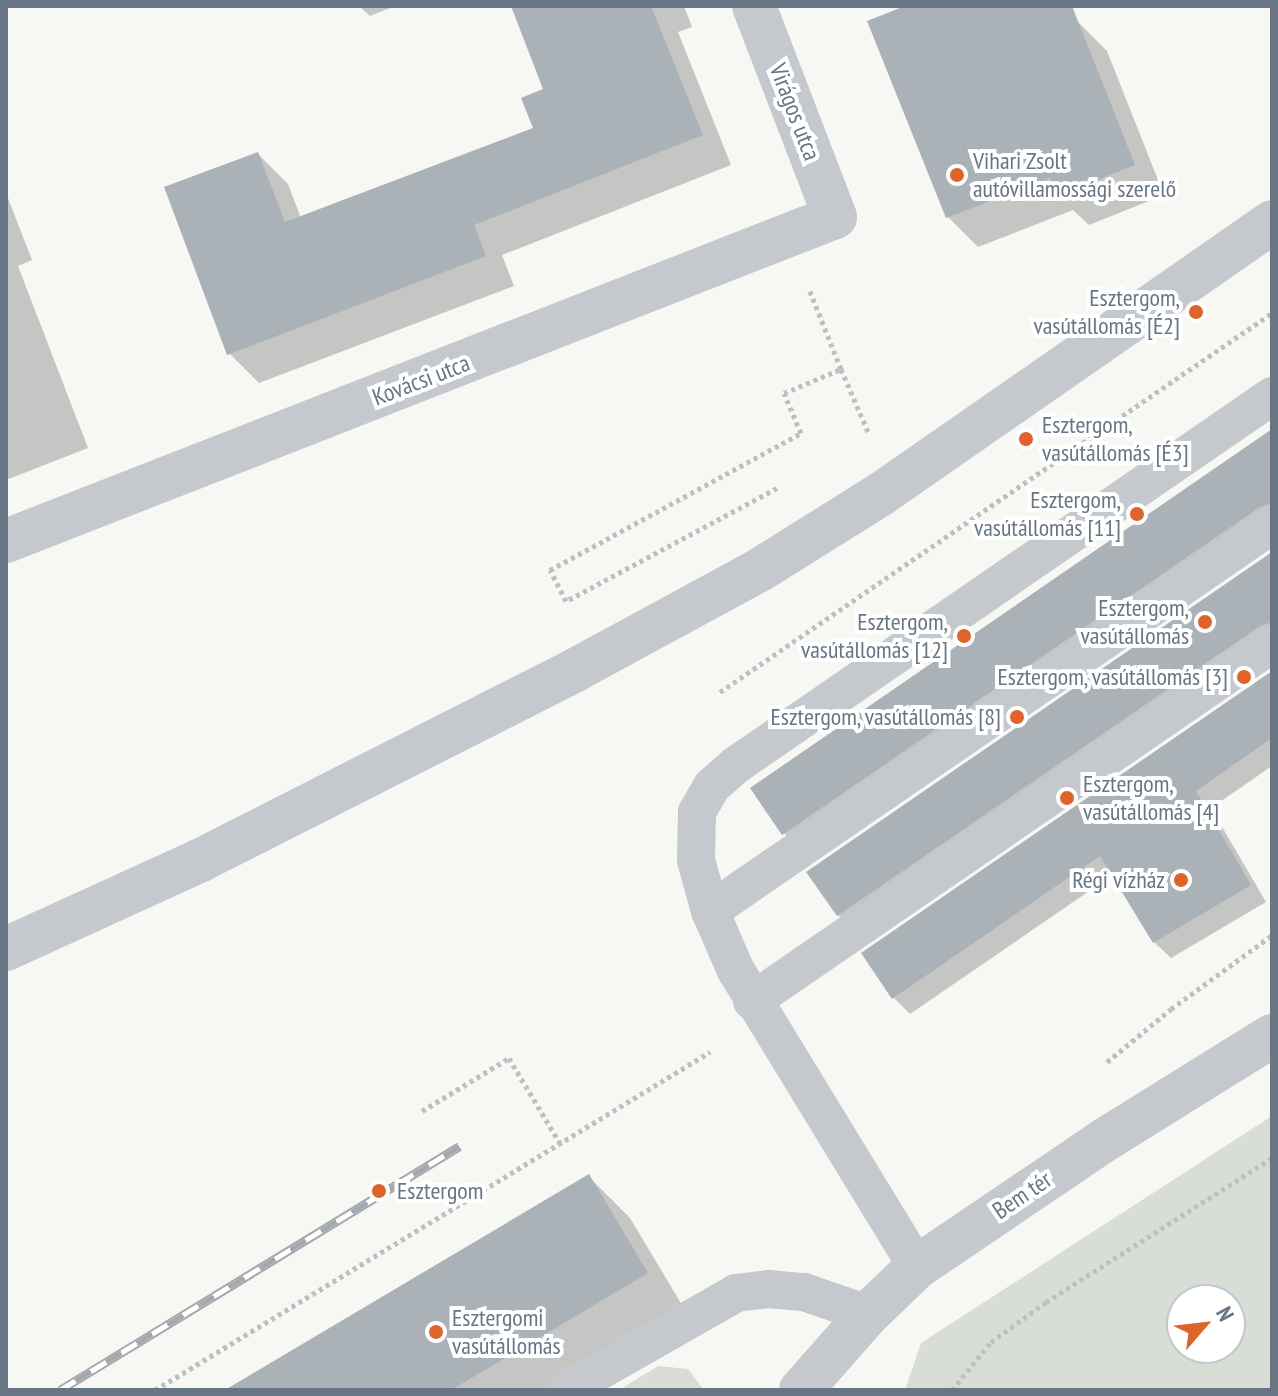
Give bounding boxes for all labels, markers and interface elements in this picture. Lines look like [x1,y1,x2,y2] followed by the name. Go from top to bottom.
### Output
[763,60,827,164] street label: Virágos utca
[973,147,1176,203] place label: Vihari Zsolt autóvillamossági szerelő
[948,166,966,184] marker: Vihari Zsolt autóvillamossági szerelő
[1033,284,1180,340] place label: Esztergom, vasútállomás [É2]
[1187,303,1205,321] marker: Esztergom, vasútállomás [É2]
[368,348,474,412] street label: Kovácsi utca
[1042,411,1189,467] place label: Esztergom, vasútállomás [É3]
[1017,430,1035,448] marker: Esztergom, vasútállomás [É3]
[974,486,1121,542] place label: Esztergom, vasútállomás [11]
[1128,505,1146,523] marker: Esztergom, vasútállomás [11]
[1080,594,1189,650] place label: Esztergom, vasútállomás
[801,608,948,664] place label: Esztergom, vasútállomás [12]
[1196,613,1214,631] marker: Esztergom, vasútállomás
[955,627,973,645] marker: Esztergom, vasútállomás [12]
[996,663,1228,691] place label: Esztergom, vasútállomás [3]
[1235,668,1253,686] marker: Esztergom, vasútállomás [3]
[769,703,1001,731] place label: Esztergom, vasútállomás [8]
[1008,708,1026,726] marker: Esztergom, vasútállomás [8]
[1083,770,1219,826] place label: Esztergom, vasútállomás [4]
[1058,789,1076,807] marker: Esztergom, vasútállomás [4]
[1072,866,1165,894] place label: Régi vízház
[1172,871,1190,889] marker: Régi vízház
[987,1165,1057,1225] street label: Bem tér
[397,1177,483,1205] place label: Esztergom
[368,1180,390,1202] marker: Esztergom
[1166,1284,1246,1364] north arrow
[1210,1302,1241,1325] text: N
[452,1304,561,1360] place label: Esztergomi vasútállomás
[427,1323,445,1341] marker: Esztergomi vasútállomás

